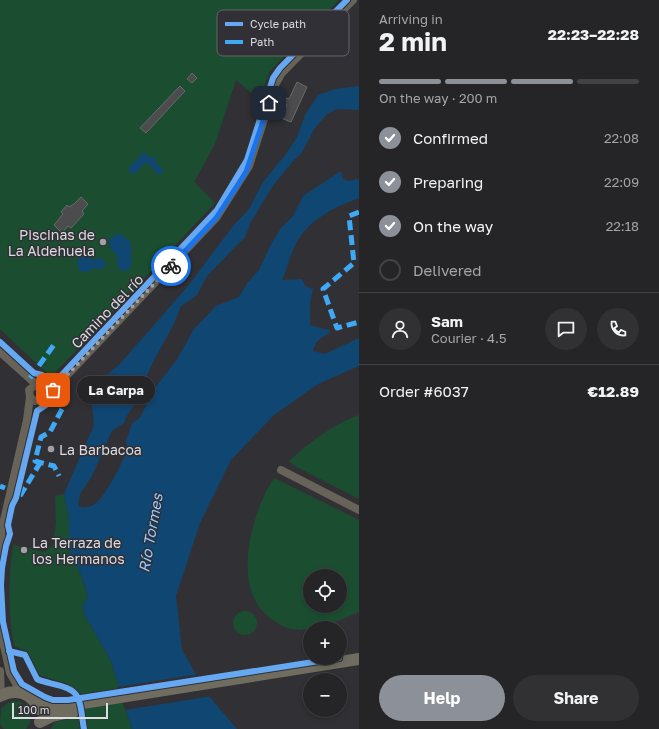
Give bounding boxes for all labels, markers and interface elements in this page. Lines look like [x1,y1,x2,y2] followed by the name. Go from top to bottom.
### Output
[217,10,349,56] legend
[379,11,443,27] text: Arriving in
[250,17,306,30] text: Cycle path
[548,25,639,43] text: 22:23–22:28
[379,26,447,57] text: 2 min
[250,35,274,48] text: Path
[252,86,286,120] pin
[379,90,497,106] text: On the way · 200 m
[258,92,280,114] icon: home
[379,127,401,149] icon: check
[413,129,488,147] text: Confirmed
[604,130,639,146] text: 22:08
[379,171,401,193] icon: check
[413,173,483,191] text: Preparing
[604,174,639,190] text: 22:09
[379,215,401,237] icon: check
[413,217,493,235] text: On the way
[606,218,639,234] text: 22:18
[8,226,95,259] place label: Piscinas de La Aldehuela
[98,237,108,247] marker: Piscinas de La Aldehuela
[151,246,191,286] courier
[160,255,182,277] icon: bike
[413,261,481,279] text: Delivered
[67,270,147,352] street label: Camino del río
[379,308,421,350] button: person
[545,308,587,350] button: chat
[597,308,639,350] button: phone
[431,312,463,330] text: Sam
[431,330,506,346] text: Courier · 4.5
[36,373,70,407] pin
[77,376,155,404] callout: La Carpa
[42,379,64,401] icon: bag
[88,382,144,398] text: La Carpa
[379,382,469,400] text: Order #6037
[588,382,639,400] text: €12.89
[59,441,142,458] place label: La Barbacoa
[46,444,56,454] marker: La Barbacoa
[134,491,166,574] water label: Río Tormes
[32,534,125,567] place label: La Terraza de los Hermanos
[19,545,29,555] marker: La Terraza de los Hermanos
[303,569,347,717] map controls
[303,569,347,613] button: locate
[303,621,347,665] button: +
[303,673,347,717] button: −
[379,675,505,721] button: Help
[513,675,639,721] button: Share
[12,701,108,720] scale bar
[18,703,49,716] text: 100 m

